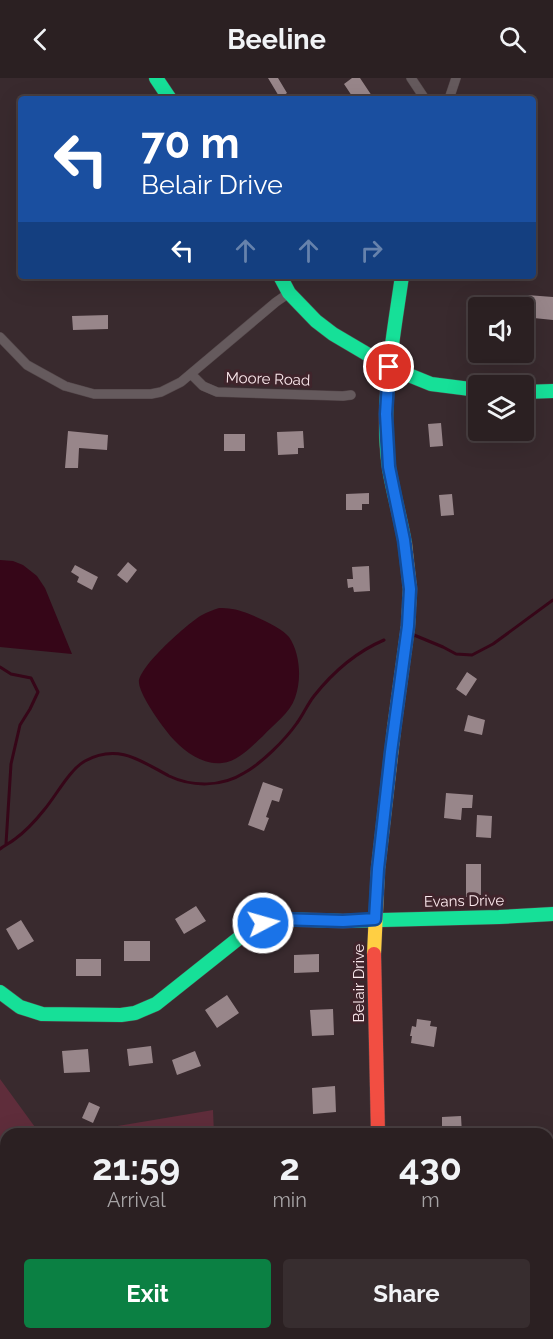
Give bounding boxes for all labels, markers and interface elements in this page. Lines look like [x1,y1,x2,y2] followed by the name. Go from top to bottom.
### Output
[24,23,57,56] icon: back
[496,23,529,56] icon: search
[227,24,326,55] text: Beeline
[141,119,240,168] text: 70 m
[42,120,120,198] icon: left
[141,169,283,200] text: Belair Drive
[166,234,199,267] icon: left
[229,234,262,267] icon: ahead
[292,234,325,267] icon: ahead
[355,234,388,267] icon: right
[468,297,534,441] map controls
[468,297,534,363] button: sound
[363,341,414,392] pin
[372,350,405,383] icon: arrive
[225,369,311,389] street label: Moore Road
[468,375,534,441] button: layers
[231,891,295,955] position arrow
[424,891,505,911] street label: Evans Drive
[350,943,368,1022] street label: Belair Drive
[92,1146,180,1188] text: 21:59
[280,1146,300,1188] text: 2
[399,1146,462,1188] text: 430
[107,1188,166,1212] text: Arrival
[272,1188,307,1212] text: min
[421,1188,440,1212] text: m
[24,1259,271,1328] button: Exit
[283,1259,530,1328] button: Share

